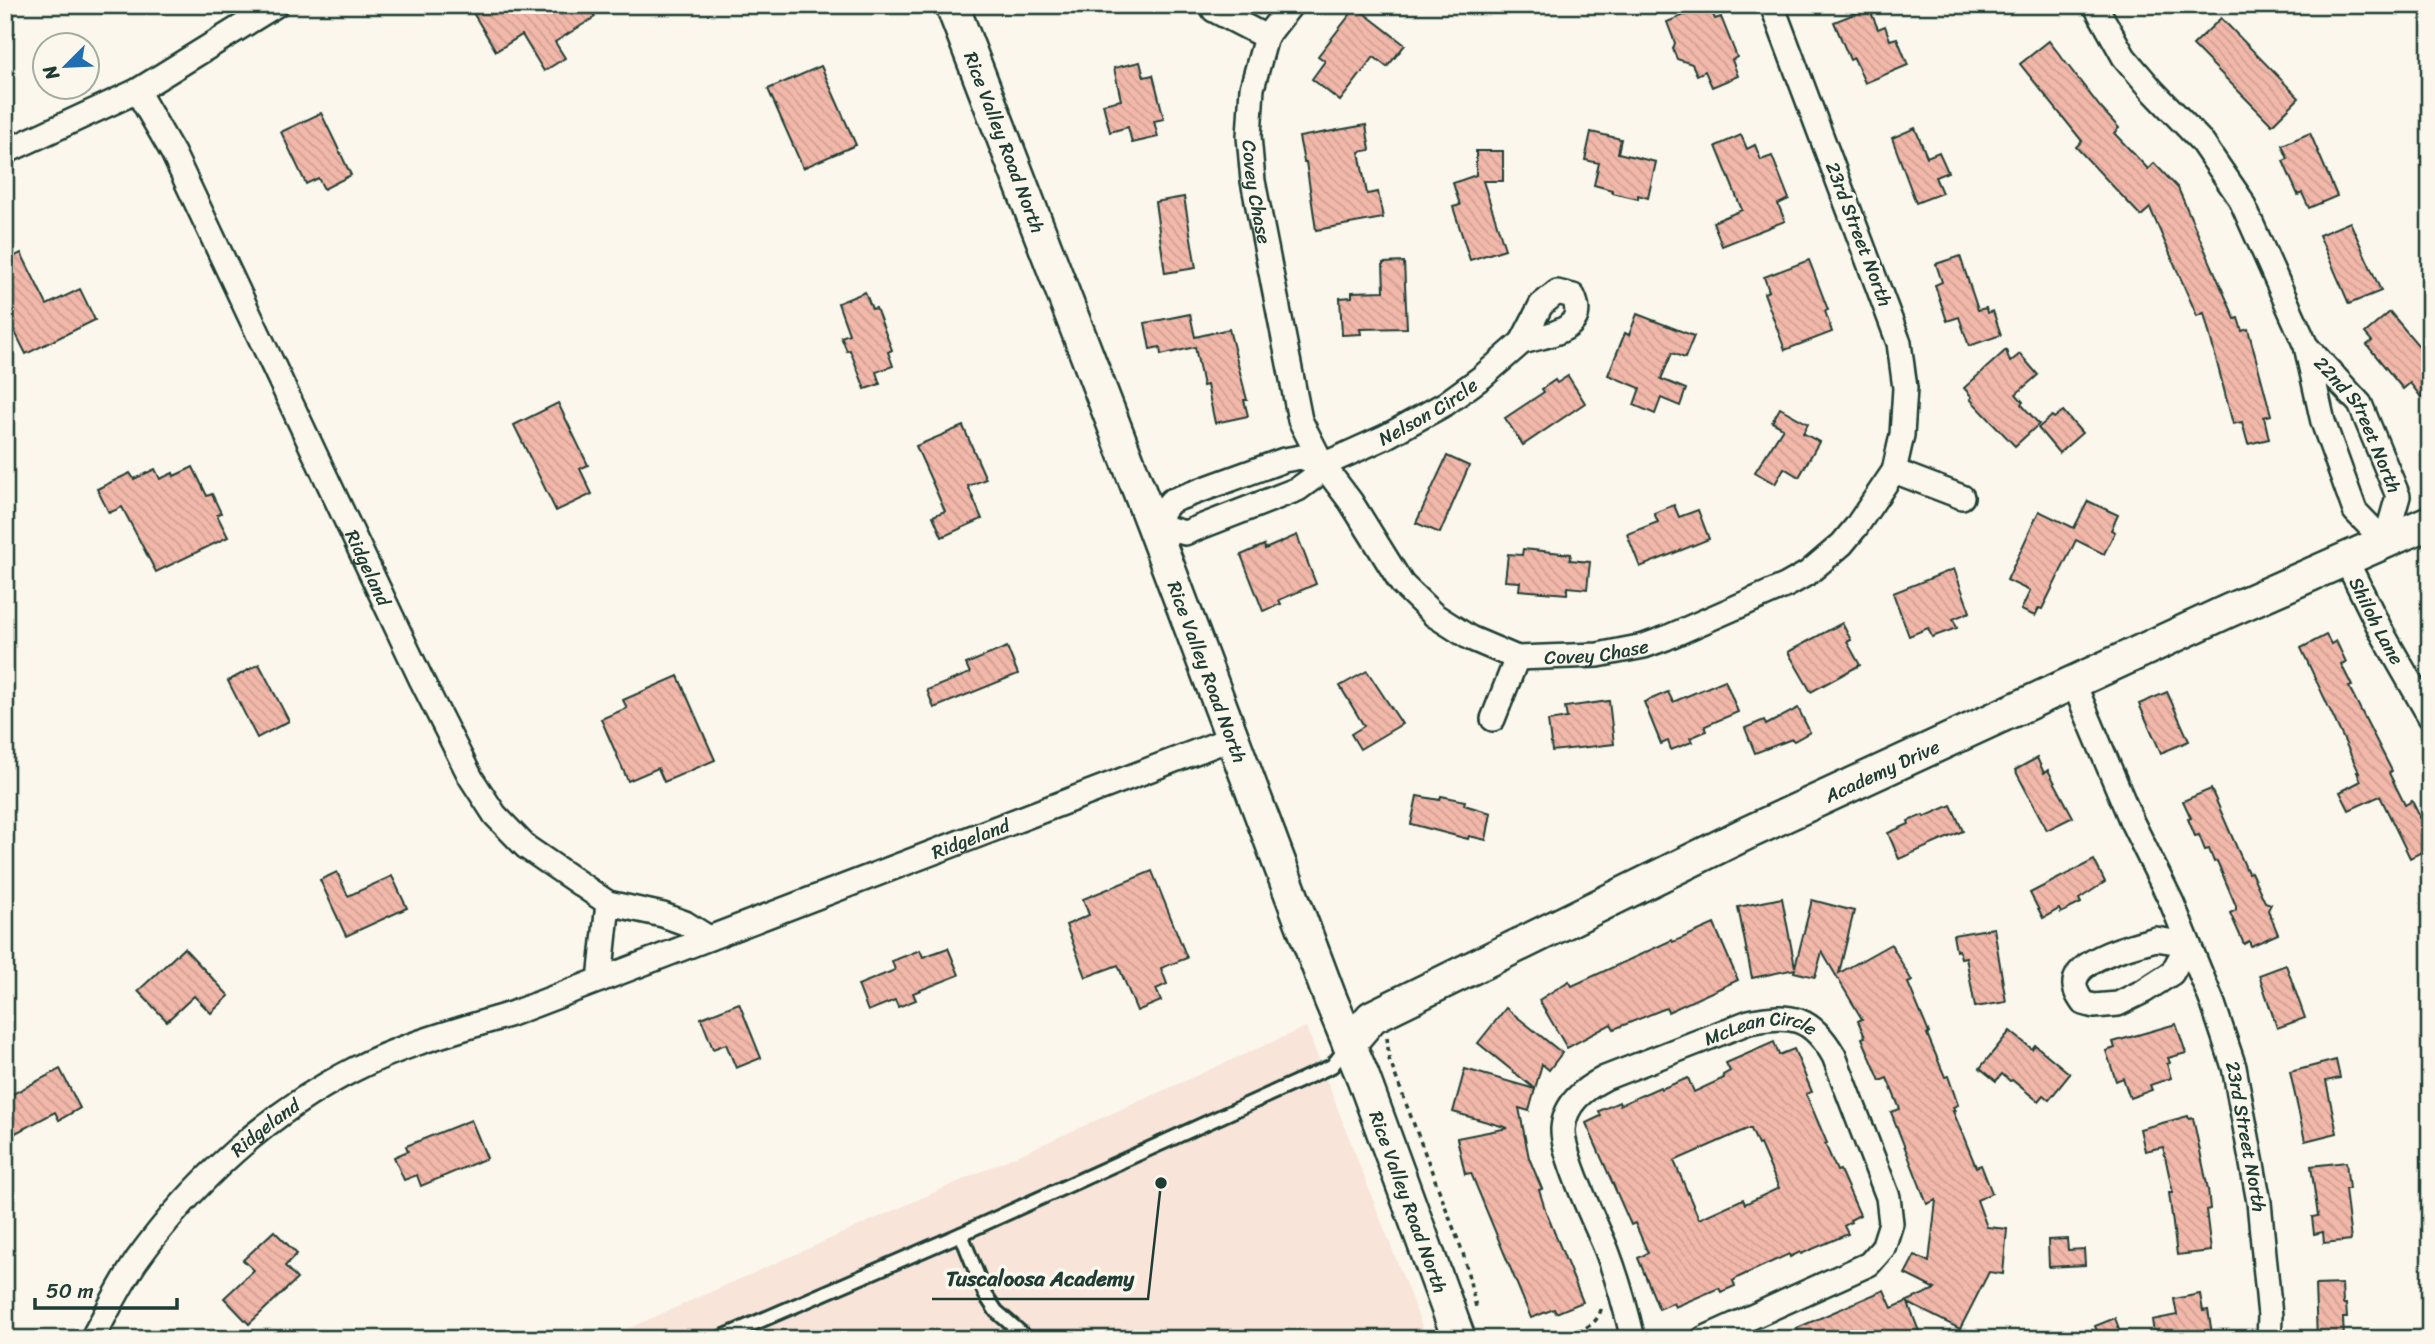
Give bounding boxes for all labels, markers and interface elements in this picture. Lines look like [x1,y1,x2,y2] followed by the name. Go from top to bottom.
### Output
[32,32,102,102] north arrow
[955,47,1055,238] street label: Rice Valley Road North
[33,59,69,86] text: N
[1233,138,1282,247] street label: Covey Chase
[1816,157,1902,311] street label: 23rd Street North
[2306,348,2411,498] street label: 22nd Street North
[1372,369,1485,454] street label: Nelson Circle
[336,524,401,612] street label: Ridgeland
[2340,571,2414,671] street label: Shiloh Lane
[1158,576,1257,767] street label: Rice Valley Road North
[1544,629,1652,673] street label: Covey Chase
[1818,730,1945,812] street label: Academy Drive
[926,808,1015,868] street label: Ridgeland
[1699,1001,1825,1055] street label: McLean Circle
[2216,1056,2276,1213] street label: 23rd Street North
[222,1089,308,1165] street label: Ridgeland
[1360,1106,1457,1298] street label: Rice Valley Road North
[932,1257,1148,1299] callout: Tuscaloosa Academy
[946,1260,1135,1298] text: Tuscaloosa Academy
[35,1267,177,1311] scale bar
[46,1272,94,1310] text: 50 m

